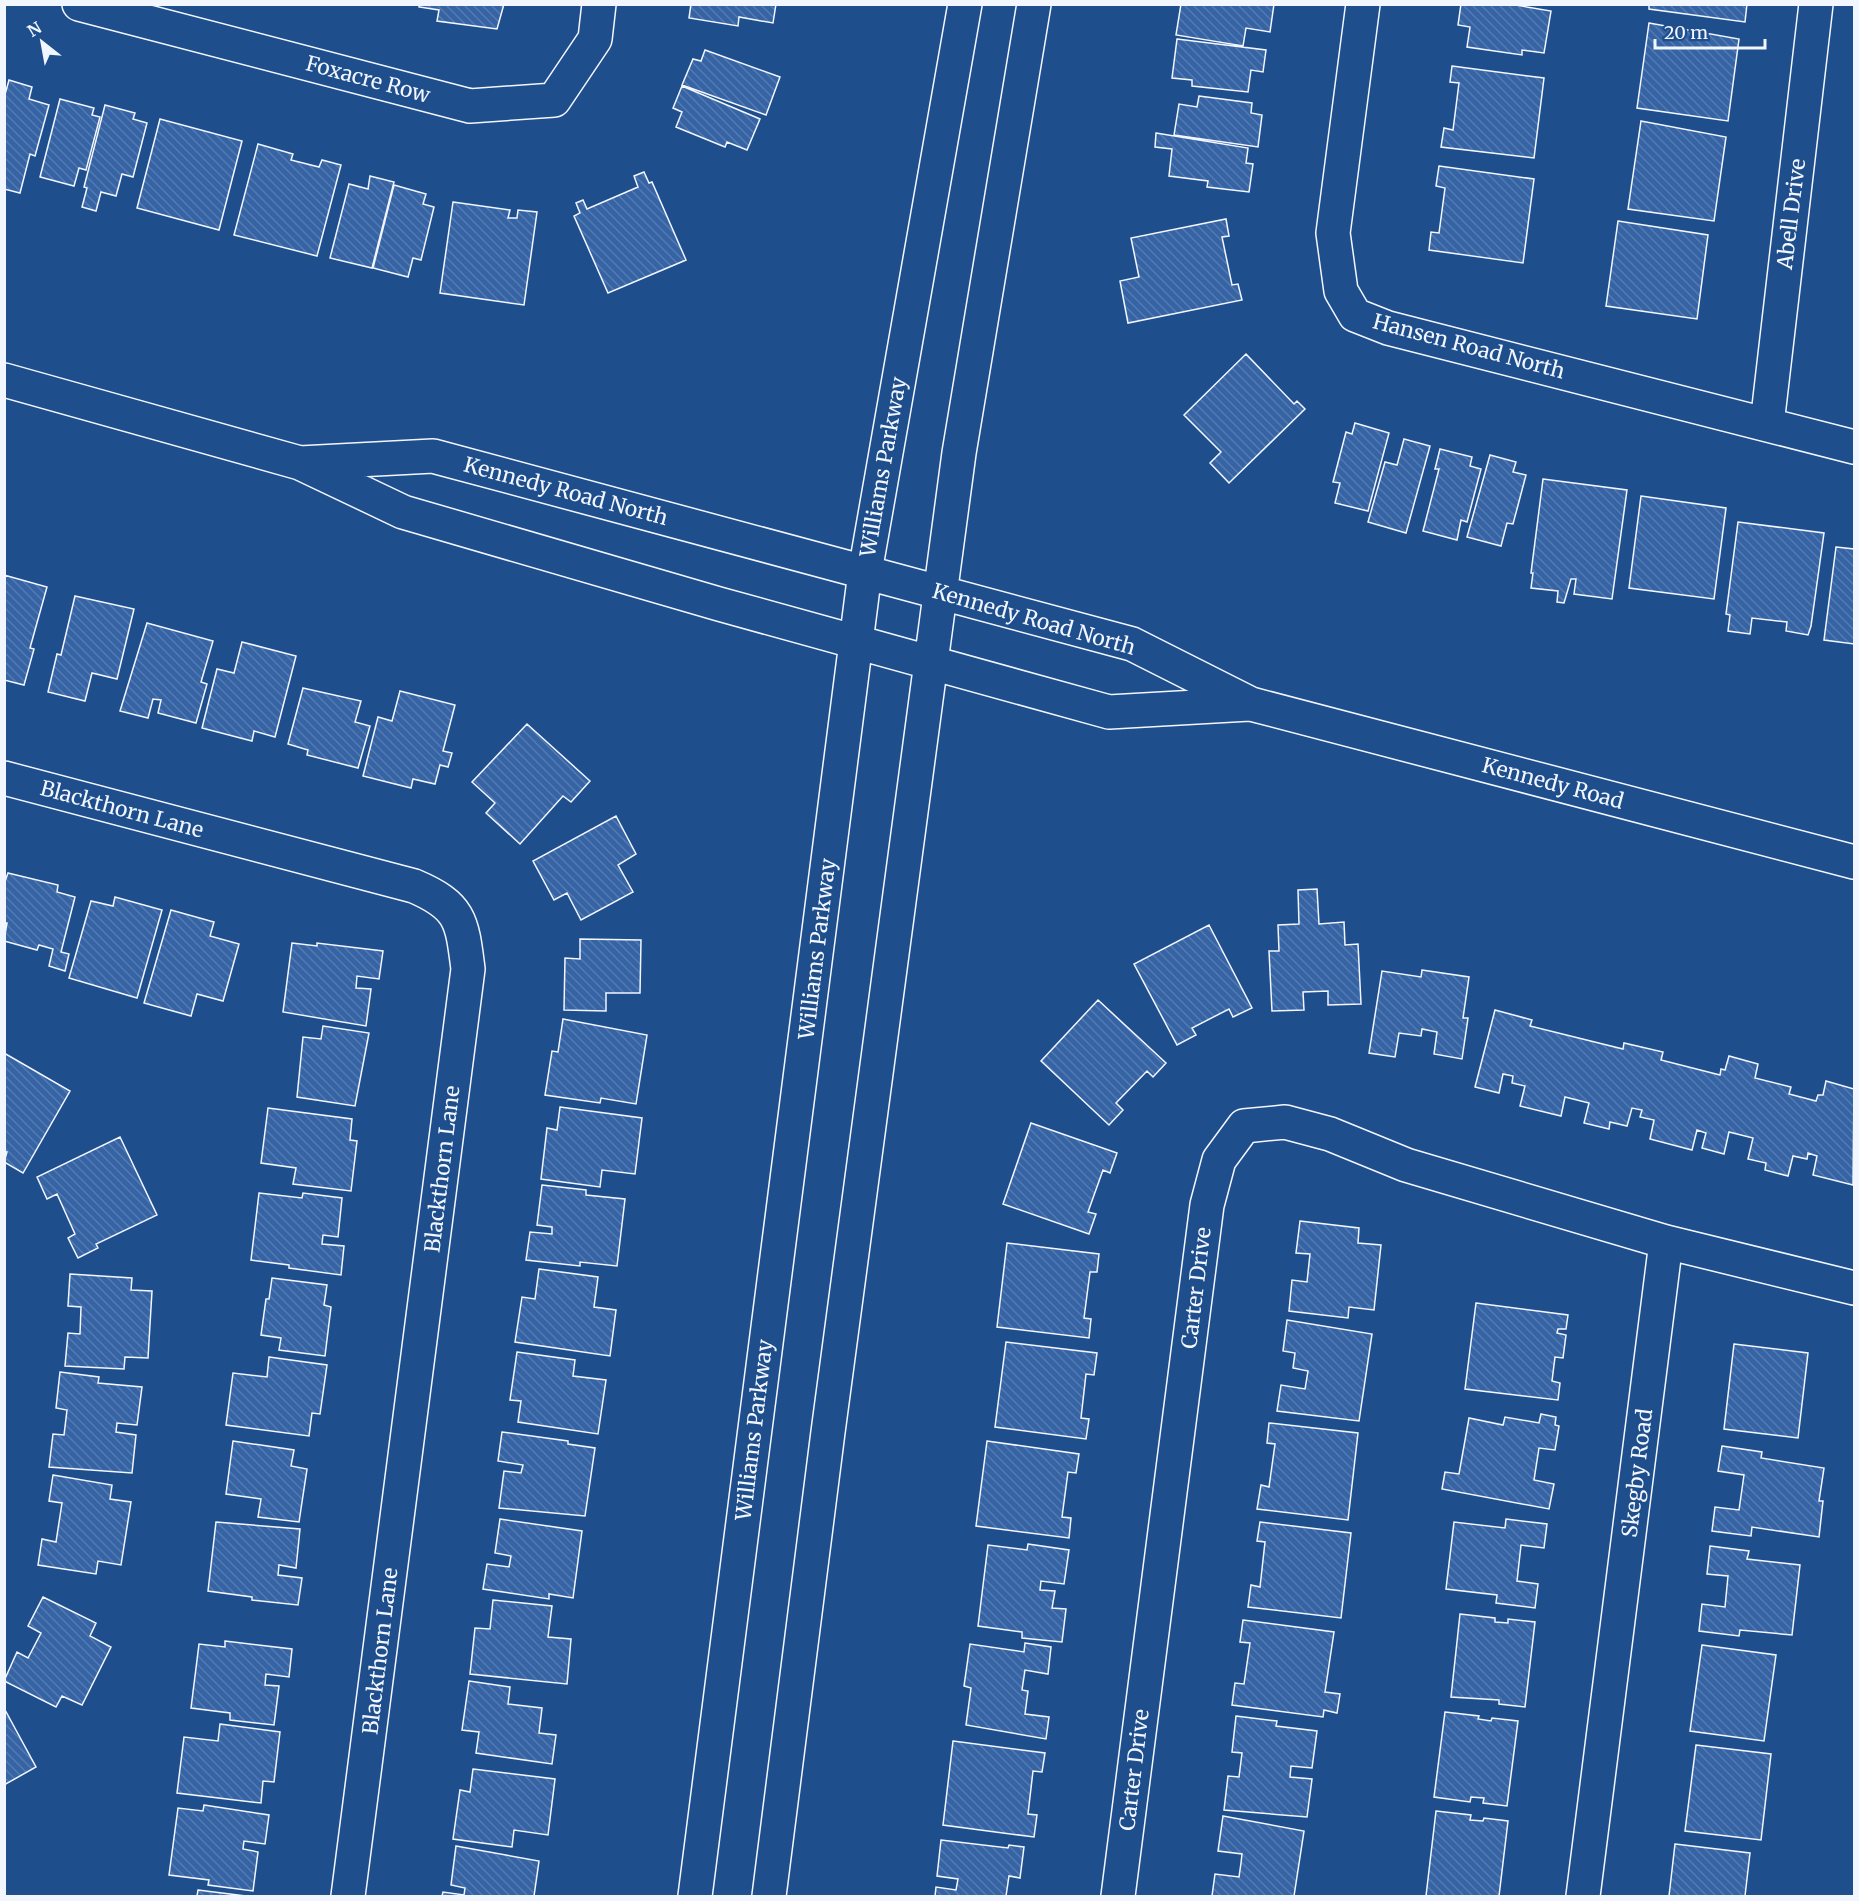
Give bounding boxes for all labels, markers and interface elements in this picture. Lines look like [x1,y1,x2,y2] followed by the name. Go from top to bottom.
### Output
[12,12,72,72] north arrow
[1655,12,1764,50] scale bar
[24,17,45,41] text: N
[1664,21,1708,44] text: 20 m
[303,49,433,109] street label: Foxacre Row
[1771,157,1811,272] street label: Abell Drive
[1370,307,1568,385] street label: Hansen Road North
[854,374,912,560] street label: Williams Parkway
[461,451,671,531] street label: Kennedy Road North
[929,577,1139,661] street label: Kennedy Road North
[1479,751,1627,815] street label: Kennedy Road
[38,774,207,844] street label: Blackthorn Lane
[792,856,842,1042] street label: Williams Parkway
[418,1084,466,1254] street label: Blackthorn Lane
[1175,1226,1217,1350] street label: Carter Drive
[729,1337,779,1523] street label: Williams Parkway
[1616,1407,1658,1539] street label: Skegby Road
[356,1566,404,1736] street label: Blackthorn Lane
[1113,1708,1155,1832] street label: Carter Drive

